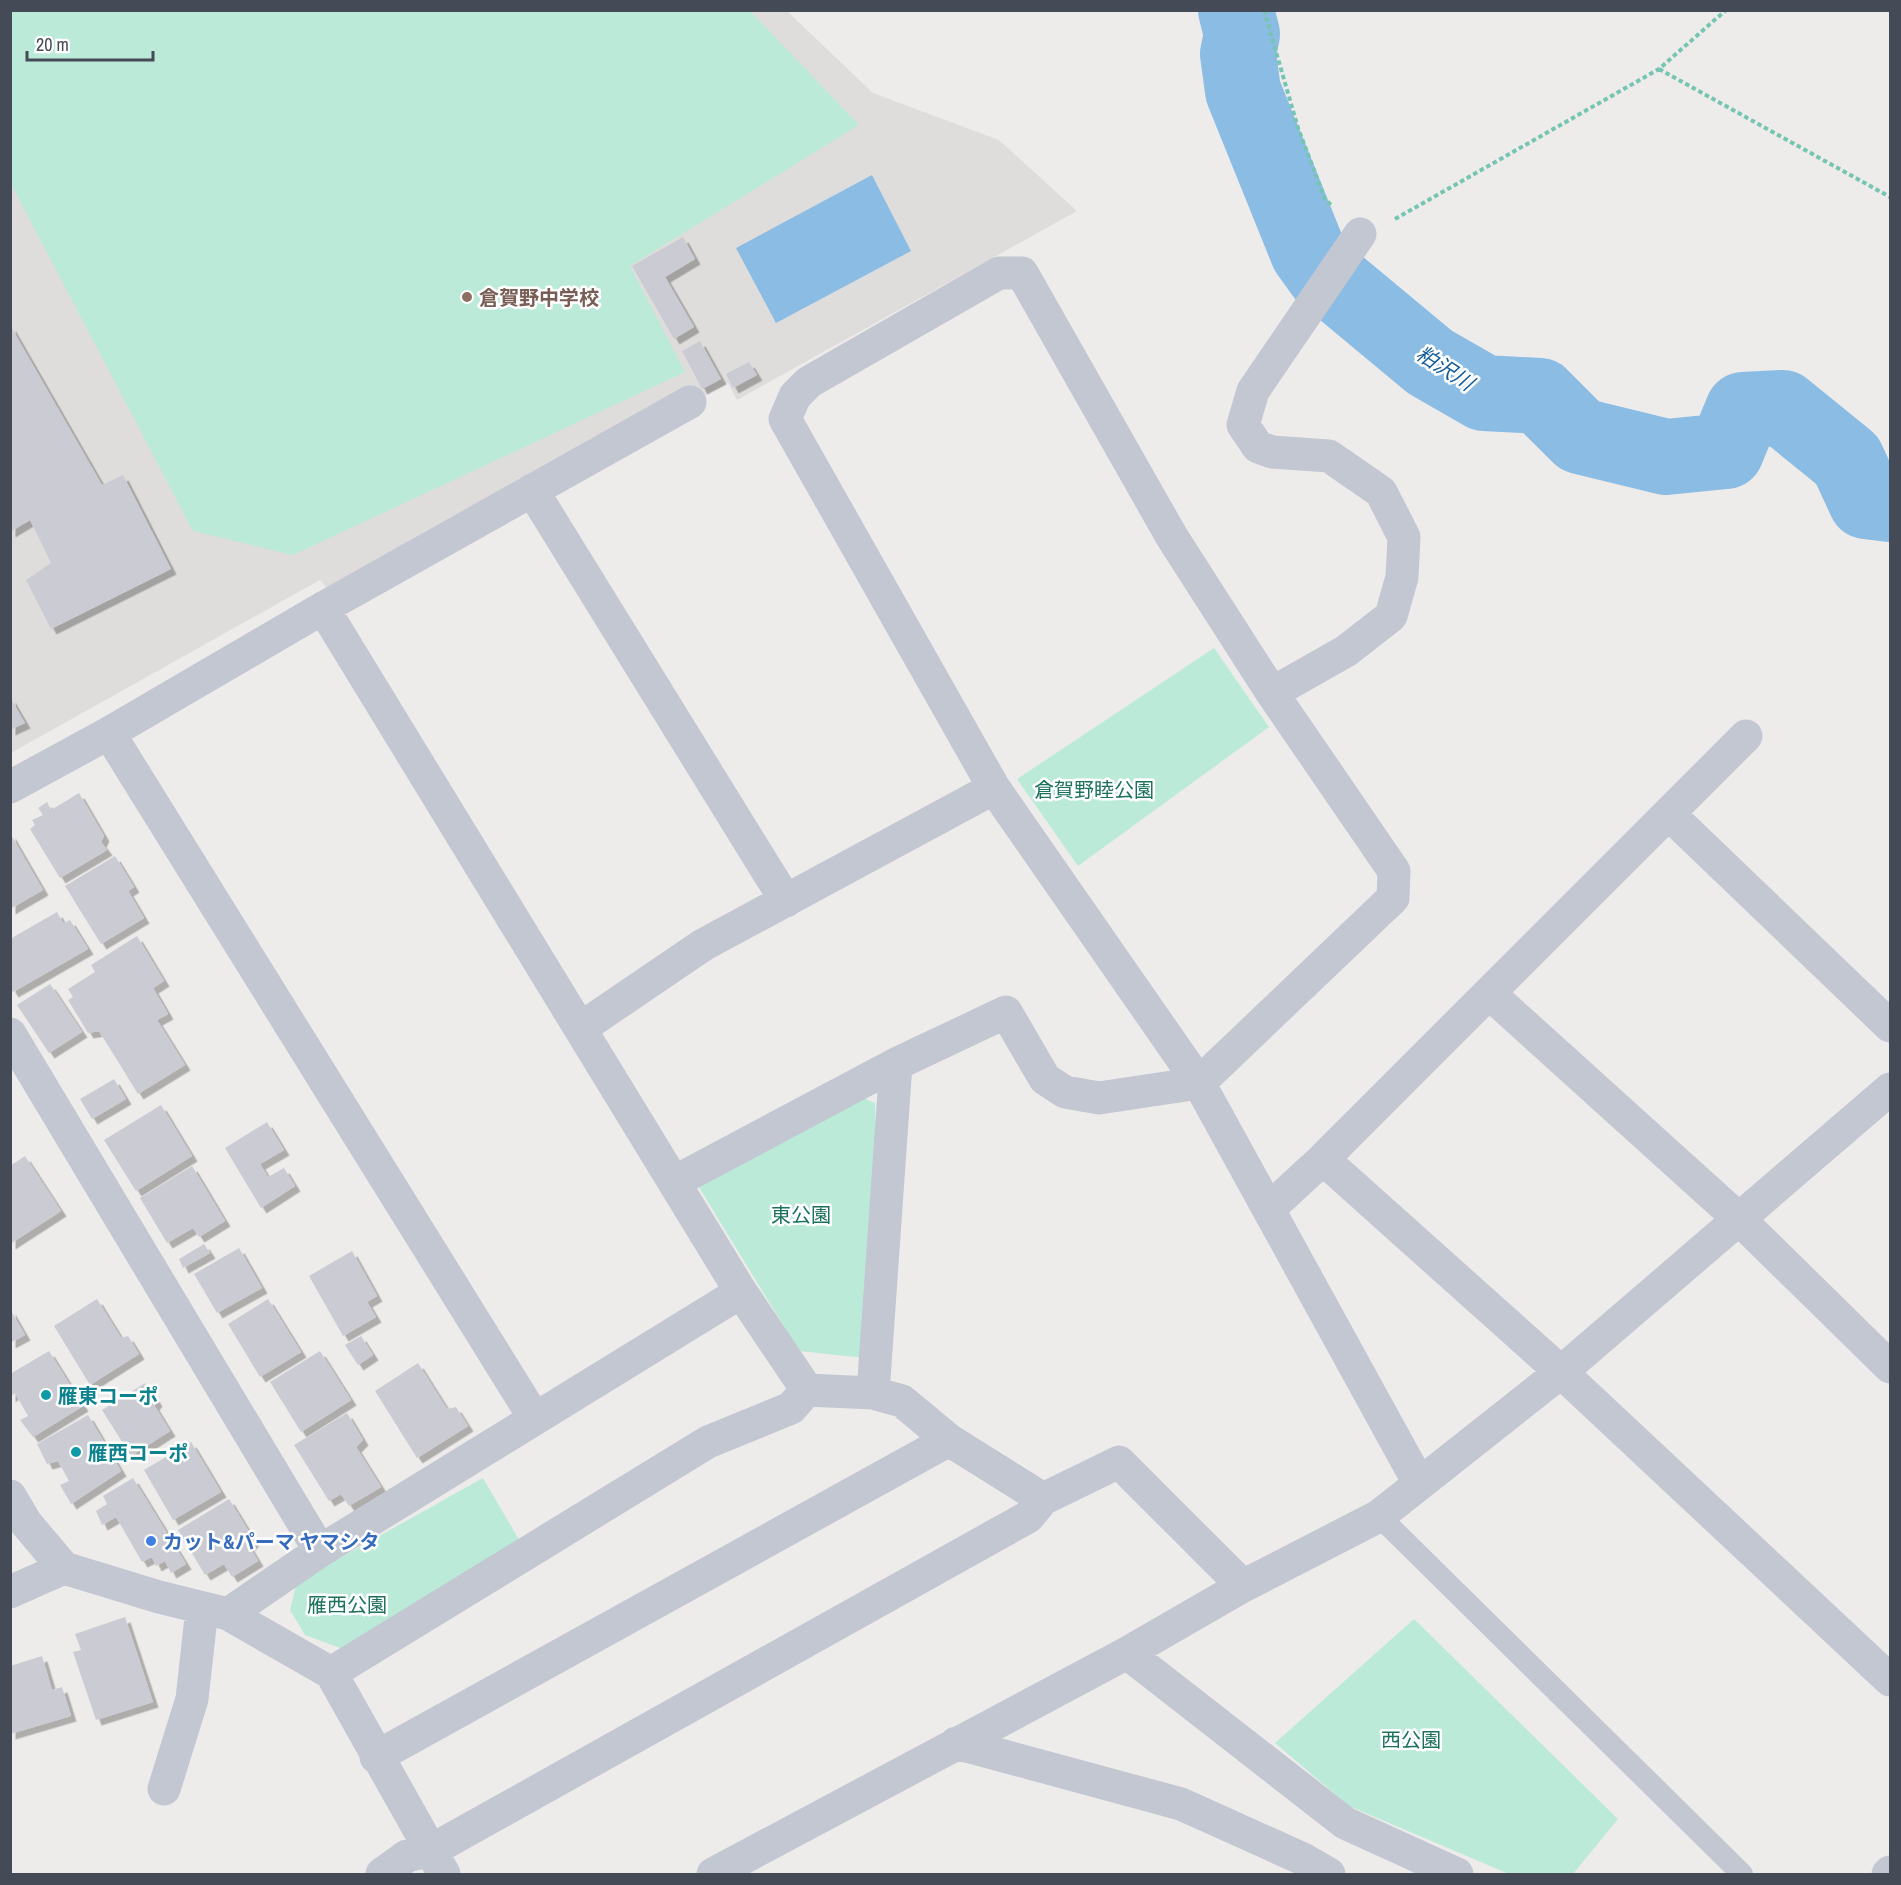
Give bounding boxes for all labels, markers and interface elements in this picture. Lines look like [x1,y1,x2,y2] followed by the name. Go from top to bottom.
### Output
[27,24,153,62] scale bar
[36,32,69,57] text: 20 m
[479,284,599,311] place label: 倉賀野中学校
[460,290,474,304] marker: 倉賀野中学校
[1411,339,1481,398] water label: 粕沢川
[1034,776,1154,803] park label: 倉賀野睦公園
[771,1201,831,1228] park label: 東公園
[58,1382,158,1409] place label: 雁東コーポ
[39,1388,53,1402] marker: 雁東コーポ
[88,1439,188,1466] place label: 雁西コーポ
[69,1445,83,1459] marker: 雁西コーポ
[163,1528,379,1555] place label: カット&パーマ ヤマシタ
[144,1534,158,1548] marker: カット&パーマ ヤマシタ
[307,1591,387,1618] park label: 雁西公園
[1381,1726,1441,1753] park label: 西公園

